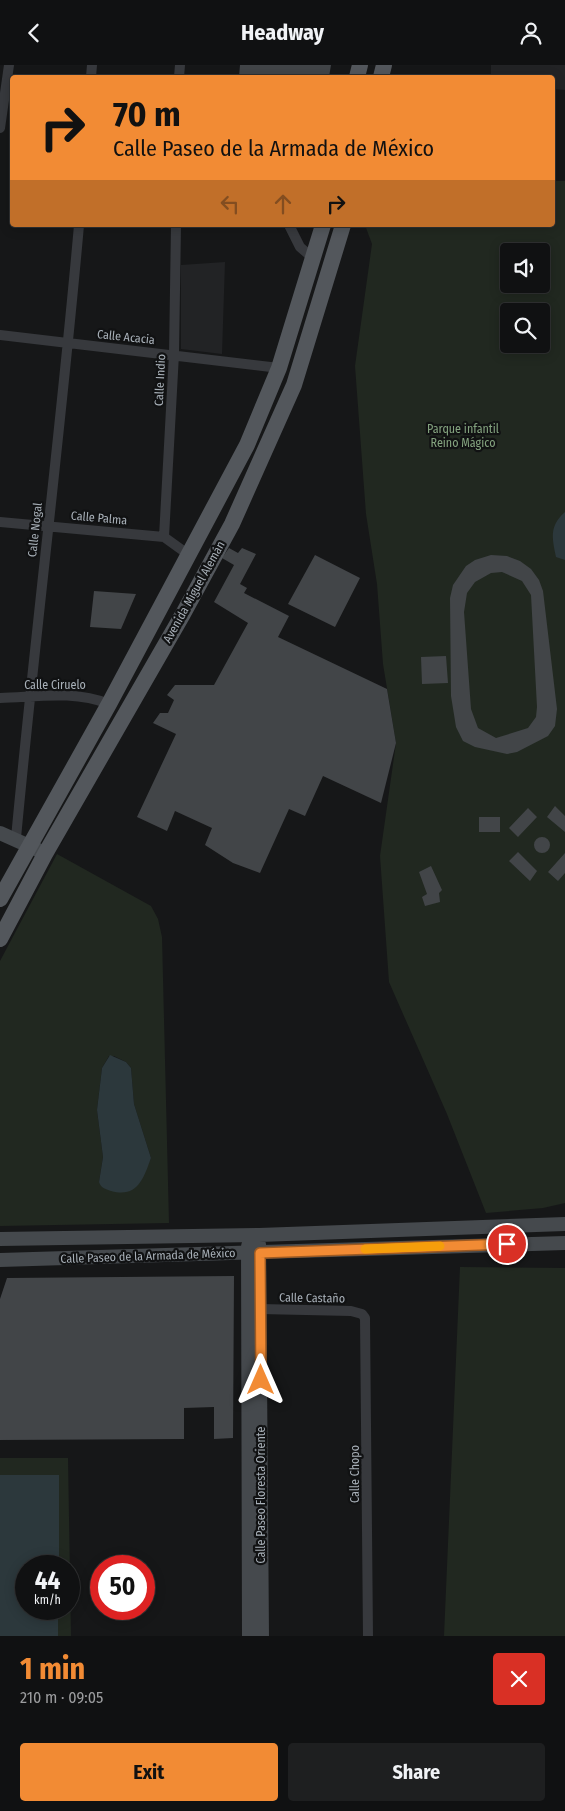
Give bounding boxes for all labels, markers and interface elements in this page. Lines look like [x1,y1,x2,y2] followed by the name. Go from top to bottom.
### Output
[20,19,48,47] icon: back
[241,19,324,46] text: Headway
[517,19,545,47] icon: person
[113,93,181,135] text: 70 m
[30,95,95,160] icon: right
[113,135,434,162] text: Calle Paseo de la Armada de México
[216,190,244,218] icon: left
[269,190,297,218] icon: ahead
[322,190,350,218] icon: right
[500,243,550,353] map controls
[500,243,550,293] button: sound
[500,303,550,353] button: search
[96,327,156,347] street label: Calle Acacia
[152,354,168,406] street label: Calle Indio
[427,422,499,450] park label: Parque infantil Reino Mágico
[25,502,45,558] street label: Calle Nogal
[70,509,128,527] street label: Calle Palma
[160,539,228,645] street label: Avenida Miguel Alemán
[24,678,86,692] street label: Calle Ciruelo
[486,1223,528,1265] pin
[493,1230,521,1258] icon: arrive
[60,1246,236,1266] street label: Calle Paseo de la Armada de México
[279,1290,345,1306] street label: Calle Castaño
[234,1353,286,1405] position arrow
[254,1426,268,1564] street label: Calle Paseo Floresta Oriente
[348,1445,362,1503] street label: Calle Chopo
[90,1555,155,1620] speed limit sign: 50
[35,1566,60,1596] text: 44
[34,1593,61,1607] text: km/h
[20,1651,85,1687] text: 1 min
[493,1653,545,1705] button: close
[20,1688,103,1707] text: 210 m · 09:05
[20,1743,278,1801] button: Exit
[288,1743,545,1801] button: Share

